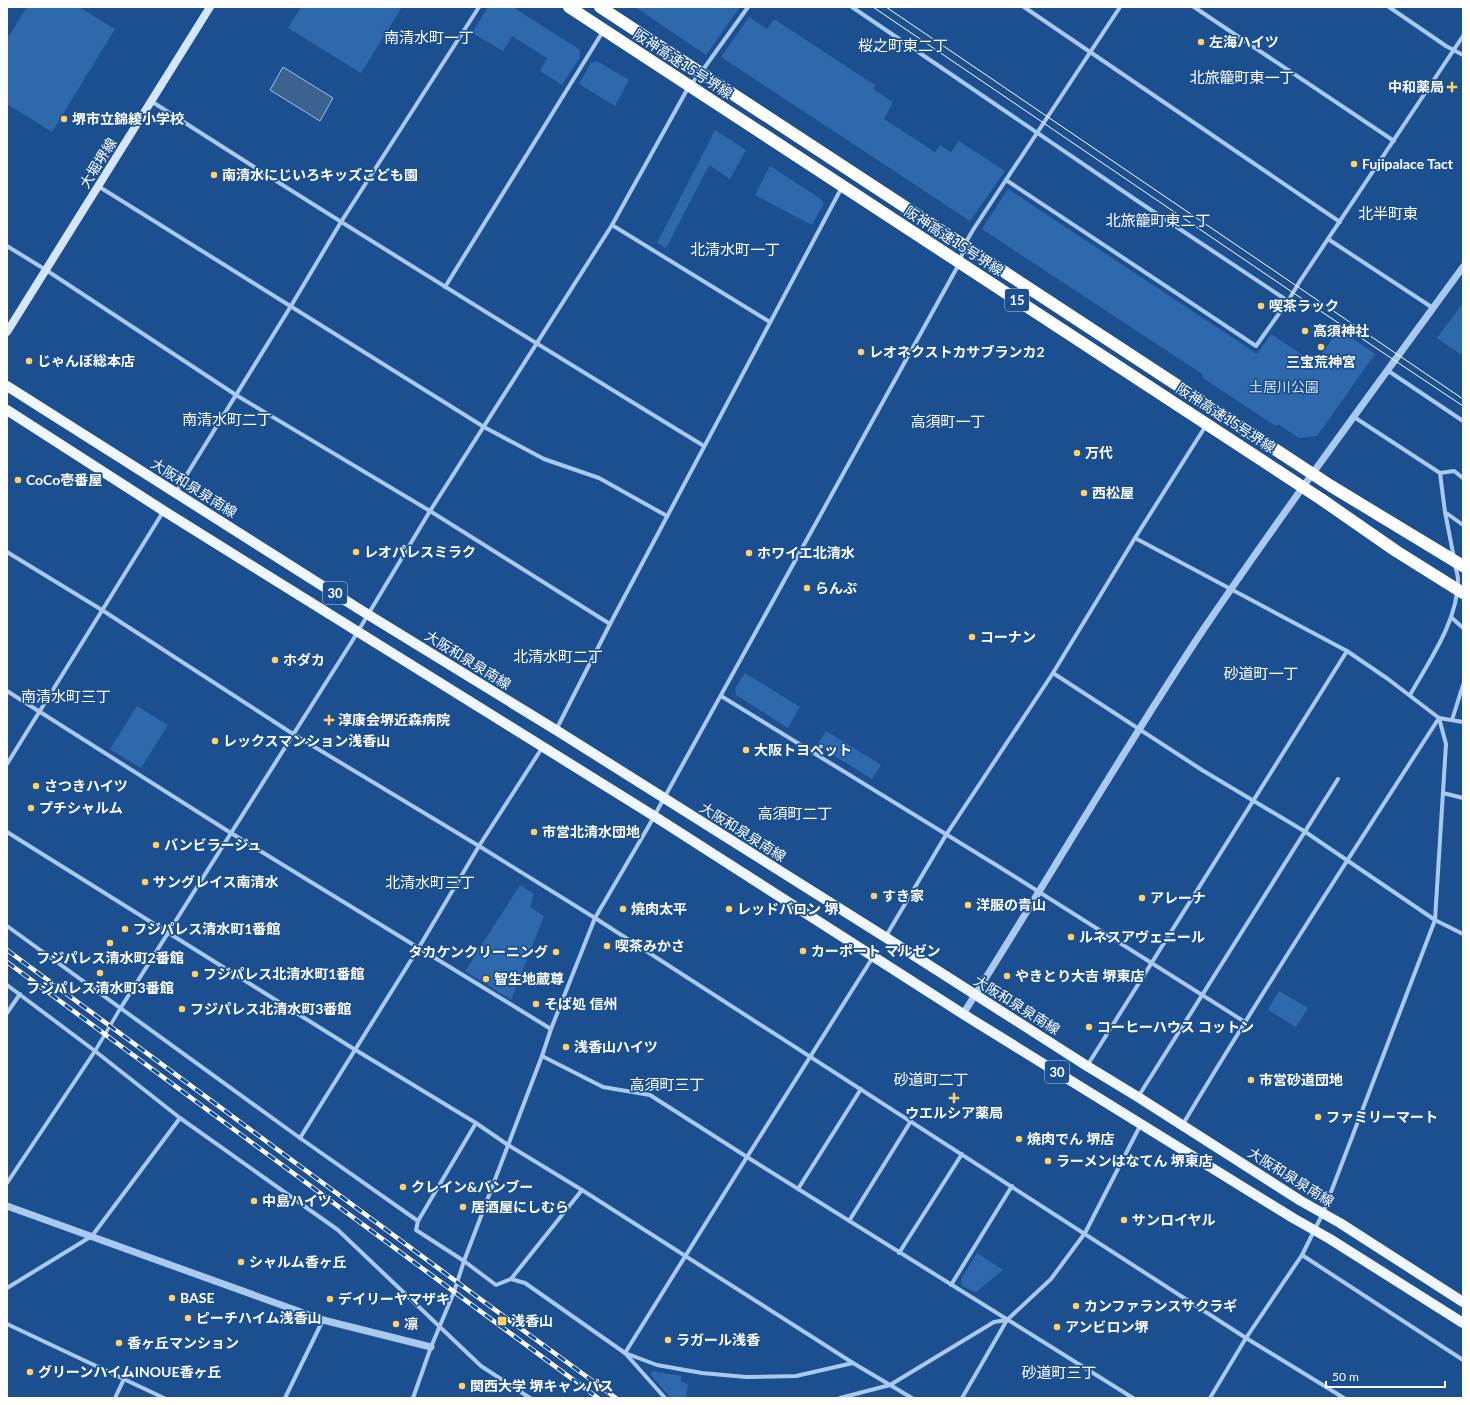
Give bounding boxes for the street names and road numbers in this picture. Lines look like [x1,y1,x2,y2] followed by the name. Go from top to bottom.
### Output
[631,25,736,102] street label: 阪神高速15号堺線
[76,134,120,191] street label: 大堀堺線
[902,202,1007,279] street label: 阪神高速15号堺線
[1005,289,1029,311] road number: 15
[1174,379,1279,456] street label: 阪神高速15号堺線
[148,454,240,521] street label: 大阪和泉泉南線
[323,582,347,604] road number: 30
[422,626,514,693] street label: 大阪和泉泉南線
[697,798,789,865] street label: 大阪和泉泉南線
[971,971,1063,1038] street label: 大阪和泉泉南線
[1045,1061,1069,1083] road number: 30
[1245,1143,1337,1210] street label: 大阪和泉泉南線

